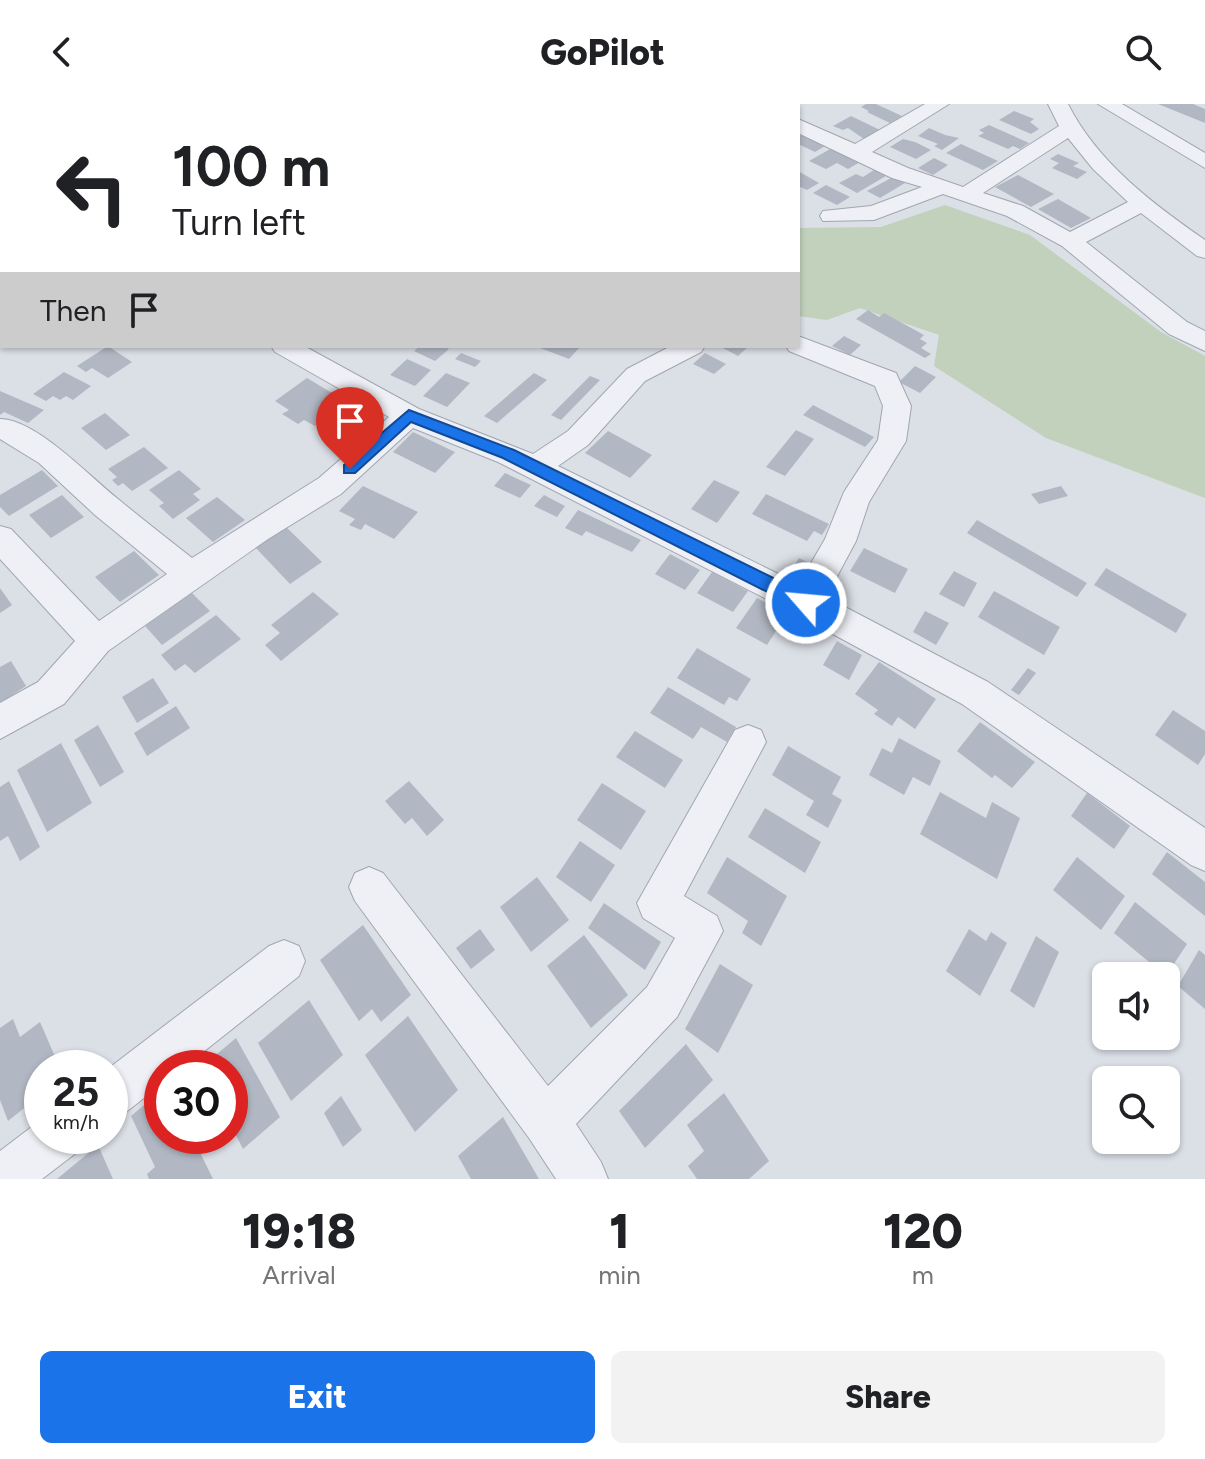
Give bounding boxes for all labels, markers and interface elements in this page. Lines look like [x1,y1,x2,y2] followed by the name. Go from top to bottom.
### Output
[40,30,84,74] icon: back
[1121,30,1165,74] icon: search
[540,31,665,74] text: GoPilot
[172,133,330,200] text: 100 m
[40,136,144,240] icon: left
[172,201,306,244] text: Turn left
[122,288,166,332] icon: arrive
[40,292,106,329] text: Then
[316,387,384,469] pin
[328,399,372,443] icon: arrive
[764,561,848,645] position arrow
[1092,962,1180,1154] map controls
[1092,962,1180,1050] button: sound
[144,1050,248,1154] speed limit sign: 30
[1092,1066,1180,1154] button: search
[53,1068,99,1116] text: 25
[53,1110,99,1134] text: km/h
[242,1202,356,1260] text: 19:18
[609,1202,630,1260] text: 1
[883,1202,963,1260] text: 120
[262,1259,336,1291] text: Arrival
[598,1259,641,1291] text: min
[912,1259,934,1291] text: m
[40,1351,595,1443] button: Exit
[611,1351,1165,1443] button: Share

